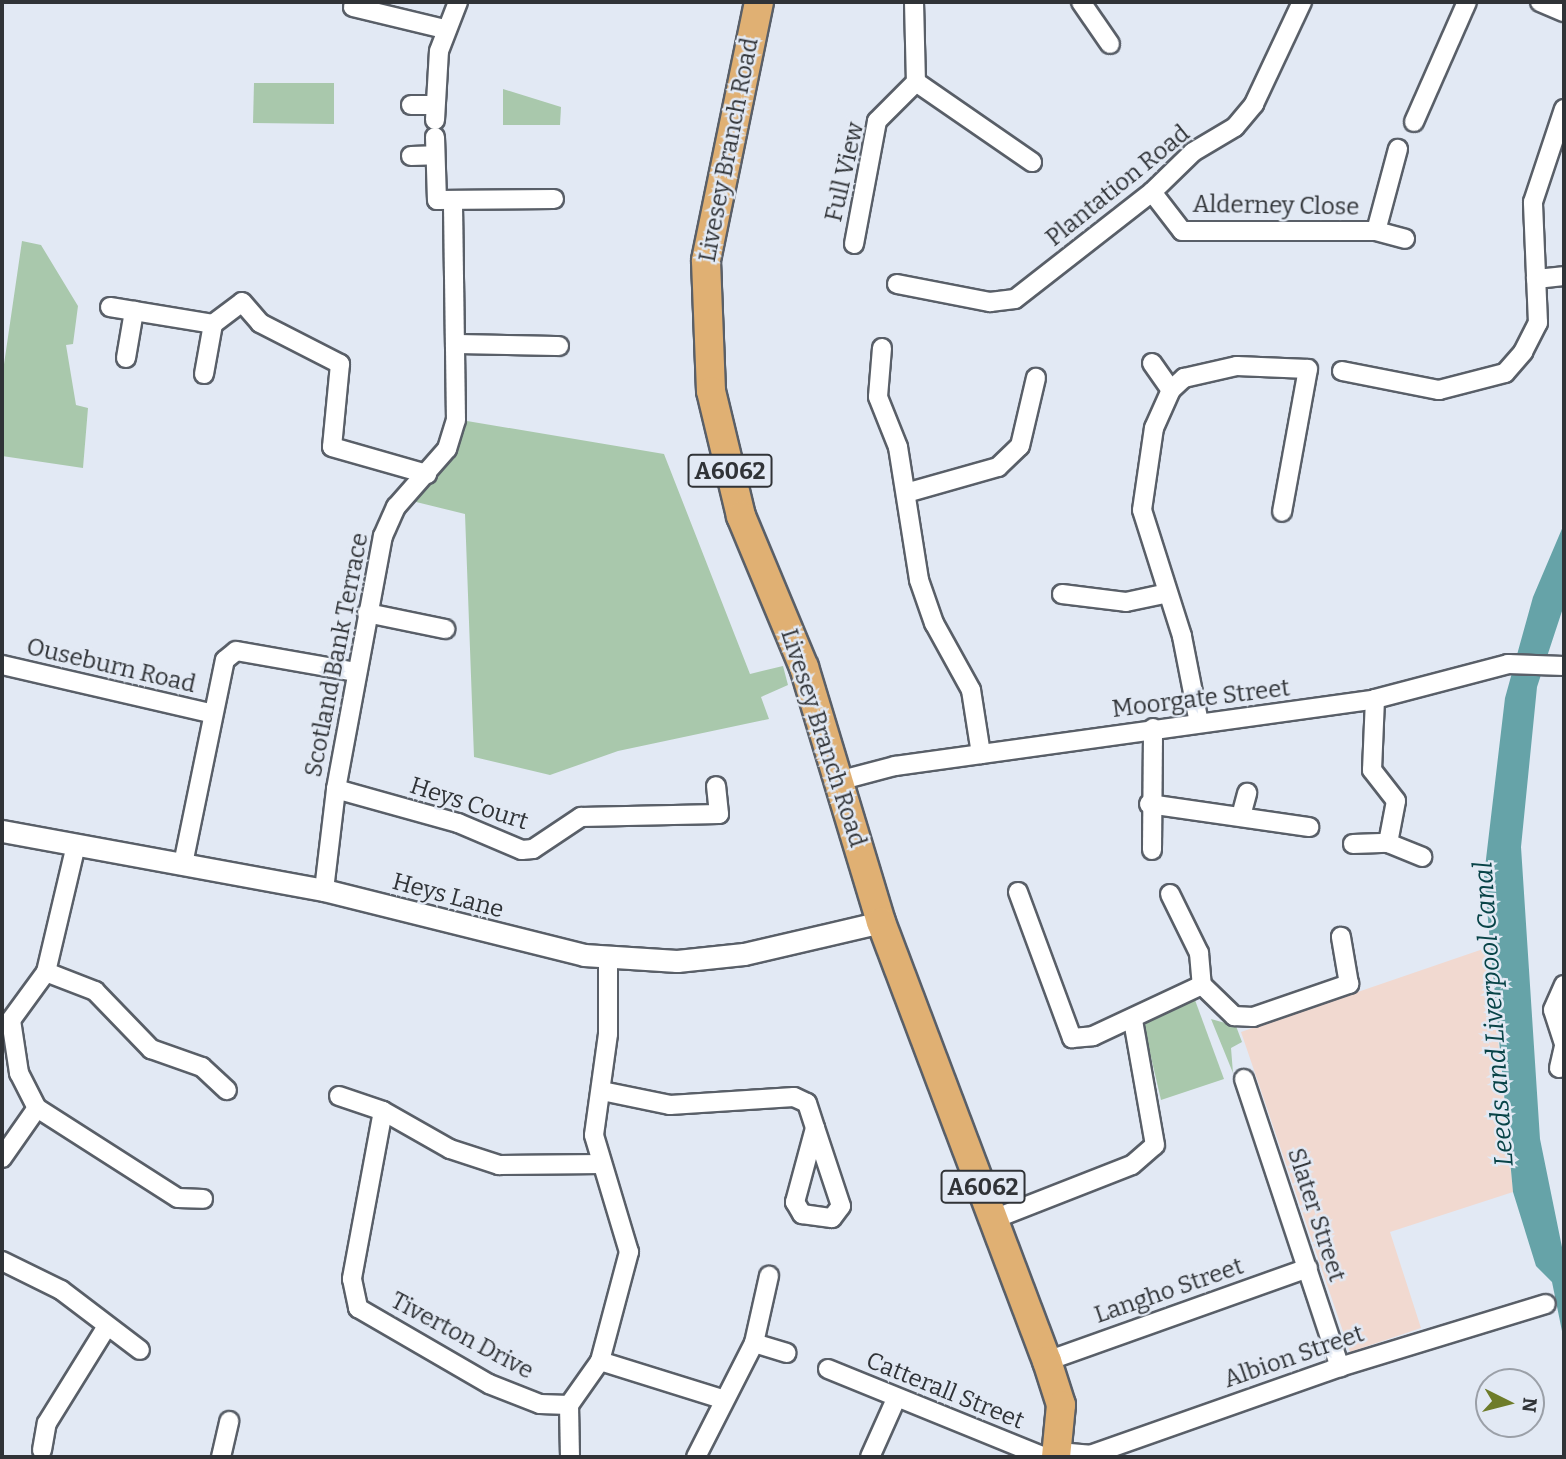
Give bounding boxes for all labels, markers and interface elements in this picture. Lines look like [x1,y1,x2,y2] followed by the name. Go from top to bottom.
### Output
[693,36,765,264] street label: Livesey Branch Road
[820,119,870,225] street label: Full View
[1040,119,1196,253] street label: Plantation Road
[1192,190,1360,222] street label: Alderney Close
[686,452,774,491] road number: A6062
[299,531,375,779] street label: Scotland Bank Terrace
[774,625,872,851] street label: Livesey Branch Road
[24,633,198,699] street label: Ouseburn Road
[1110,674,1292,724] street label: Moorgate Street
[406,771,532,837] street label: Heys Court
[1468,861,1520,1167] water label: Leeds and Liverpool Canal
[389,867,507,925] street label: Heys Lane
[1281,1145,1351,1285] street label: Slater Street
[939,1168,1027,1206] road number: A6062
[1091,1252,1247,1330] street label: Langho Street
[386,1286,538,1386] street label: Tiverton Drive
[1220,1320,1368,1394] street label: Albion Street
[862,1346,1028,1436] street label: Catterall Street
[1475,1368,1545,1438] north arrow
[1517,1397,1542,1414] text: N

